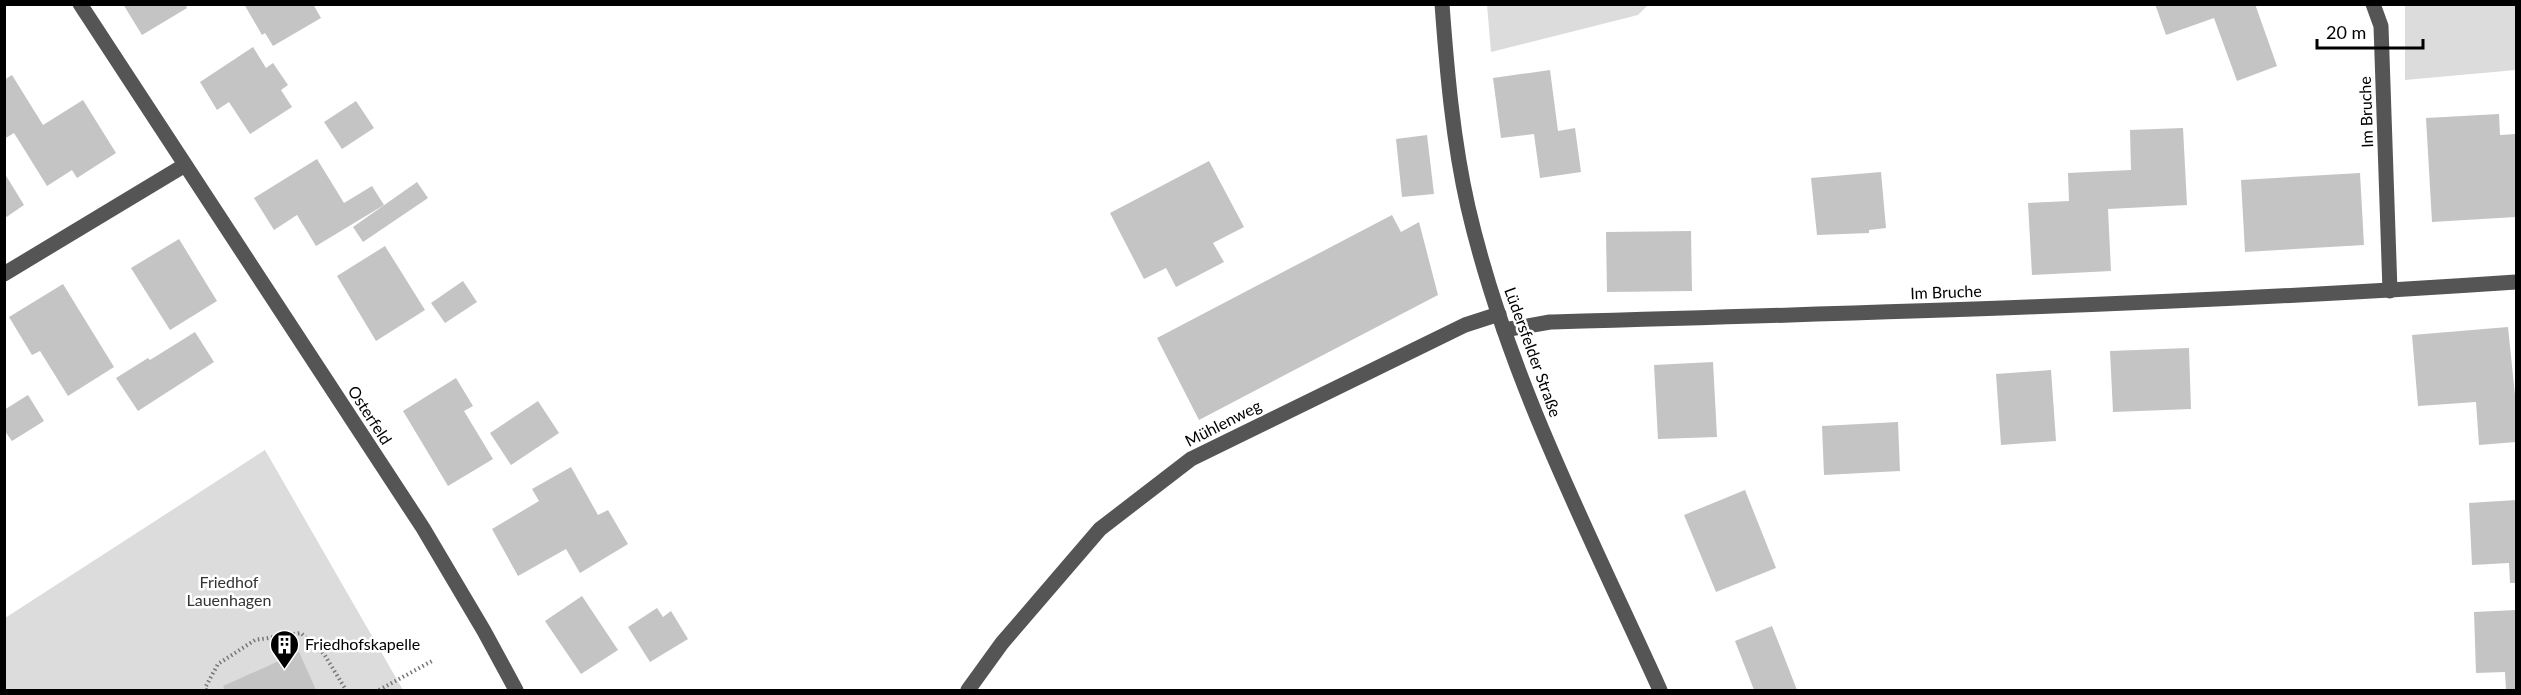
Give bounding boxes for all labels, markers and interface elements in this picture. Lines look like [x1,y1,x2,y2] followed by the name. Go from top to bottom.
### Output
[2317,12,2424,50] scale bar
[2326,21,2366,43] text: 20 m
[2355,76,2376,148] street label: Im Bruche
[1910,281,1982,302] street label: Im Bruche
[1501,284,1566,419] street label: Lüdersfelder Straße
[344,382,396,448] street label: Osterfeld
[1182,395,1264,450] street label: Mühlenweg
[187,572,271,609] park label: Friedhof Lauenhagen
[268,628,300,670] building icon: Friedhofskapelle
[305,634,420,653] place label: Friedhofskapelle

